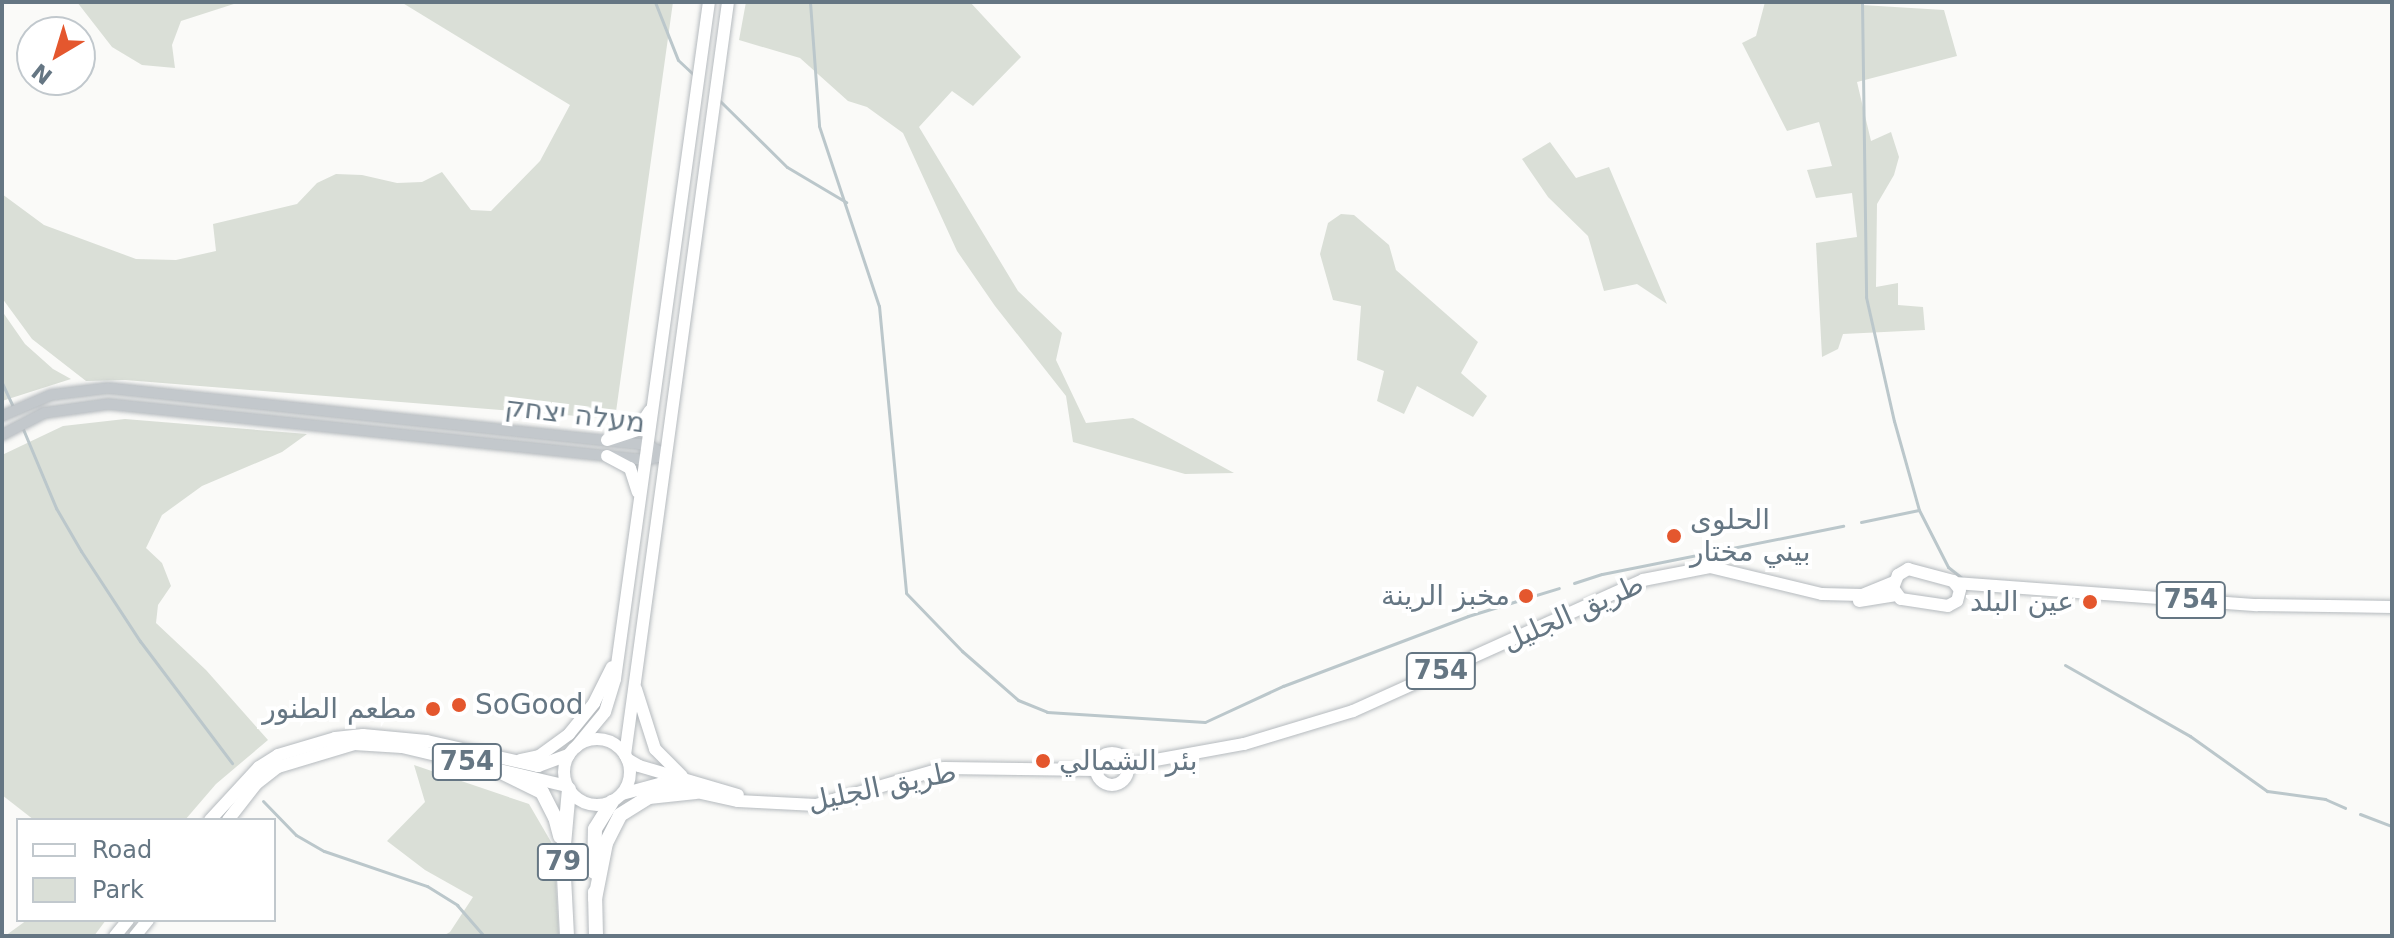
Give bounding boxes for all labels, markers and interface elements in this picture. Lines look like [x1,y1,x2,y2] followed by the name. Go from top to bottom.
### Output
[16,16,96,96] north arrow
[27,58,57,89] text: N
[503,390,647,440] street label: מעלה יצחק
[1690,503,1811,569] place label: الحلوى بيني مختار
[1665,527,1683,545] marker: الحلوى بيني مختار
[1497,567,1649,659] street label: طريق الجليل
[2155,578,2227,622] road number: 754
[1381,579,1510,613] place label: مخبز الرينة
[1970,585,2074,619] place label: عين البلد
[1517,587,1535,605] marker: مخبز الرينة
[2081,593,2099,611] marker: عين البلد
[1405,649,1477,693] road number: 754
[475,688,584,722] place label: SoGood
[262,692,417,726] place label: مطعم الطنور
[450,696,468,714] marker: SoGood
[424,700,442,718] marker: مطعم الطنور
[431,740,503,784] road number: 754
[1059,744,1197,778] place label: بئر الشمالي
[1034,752,1052,770] marker: بئر الشمالي
[805,755,959,819] street label: طريق الجليل
[16,818,276,922] legend
[92,836,152,864] text: Road
[535,840,591,884] road number: 79
[92,876,144,904] text: Park

